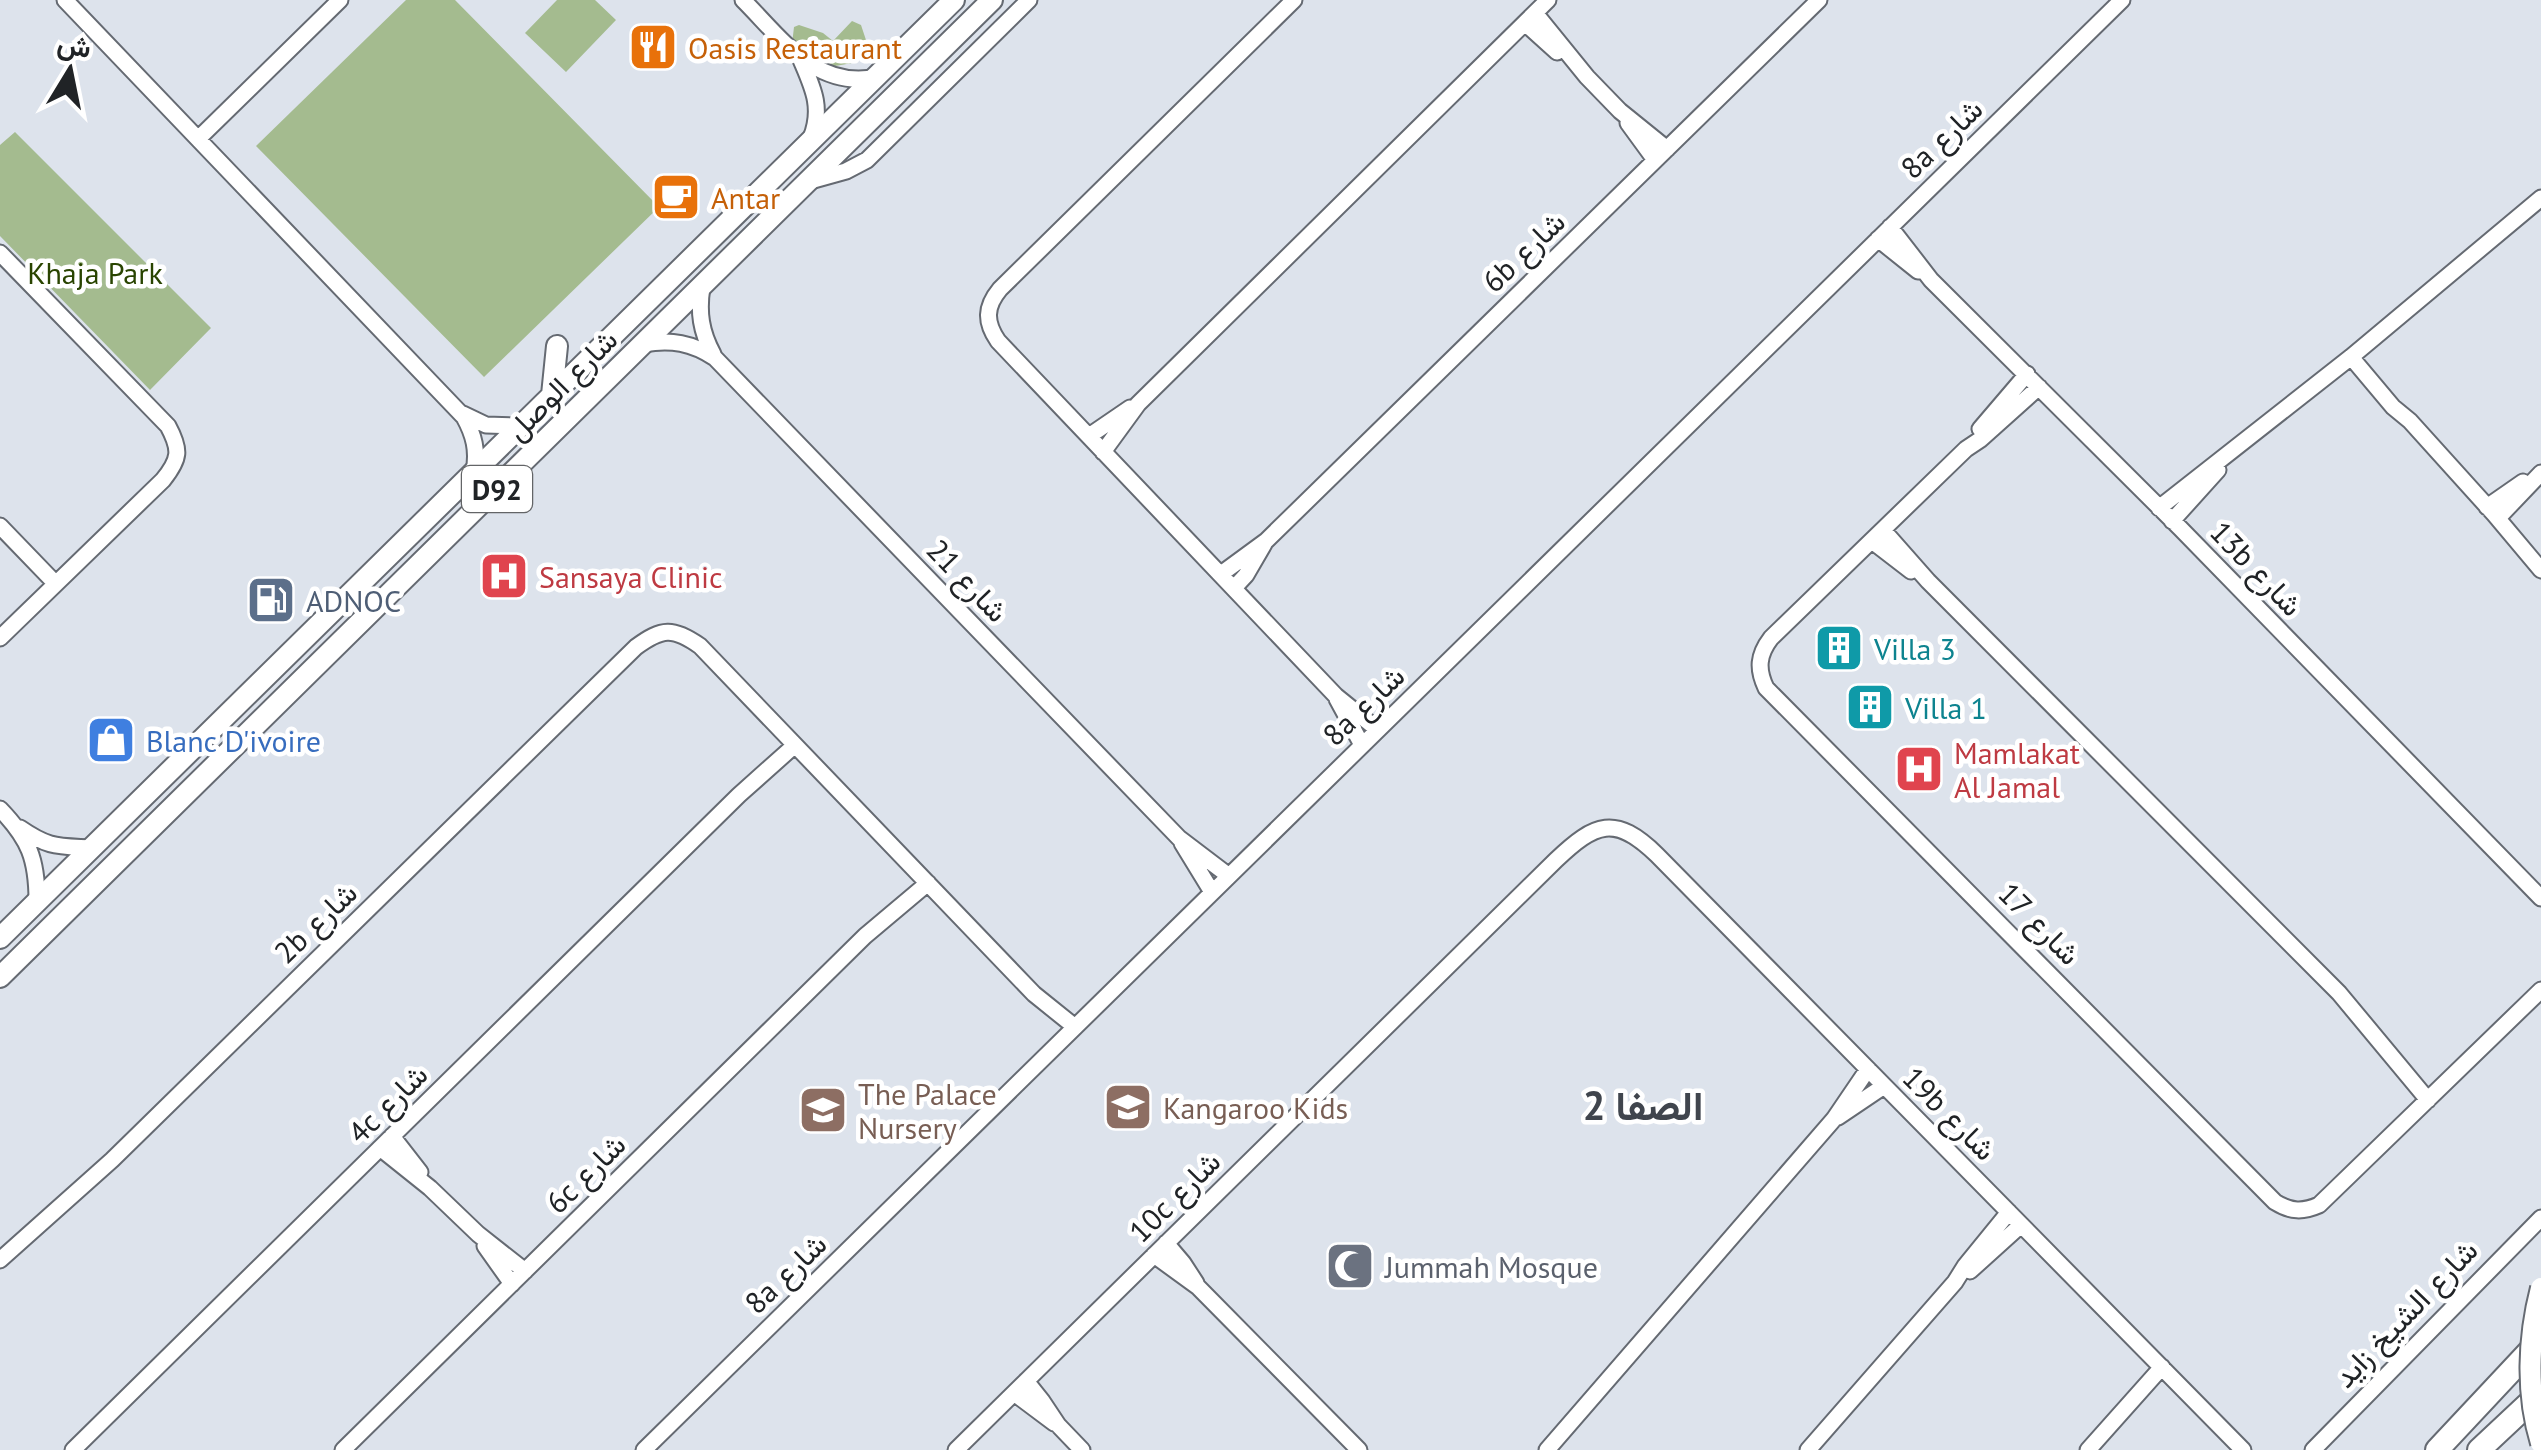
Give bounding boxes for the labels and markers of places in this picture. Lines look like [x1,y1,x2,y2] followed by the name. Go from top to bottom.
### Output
[627,21,679,73] restaurant icon: Oasis Restaurant
[688,28,902,67] place label: Oasis Restaurant
[650,171,702,223] cafe icon: Antar
[711,178,780,217] place label: Antar
[478,550,530,602] hospital icon: Sansaya Clinic
[539,557,723,596] place label: Sansaya Clinic
[245,574,297,626] fuel station icon: ADNOC
[306,581,401,620] place label: ADNOC
[1813,622,1865,674] building icon: Villa 3
[1873,629,1956,668] place label: Villa 3
[1844,681,1896,733] building icon: Villa 1
[1904,688,1987,727] place label: Villa 1
[85,714,137,766] shop icon: Blanc D'ivoire
[146,721,321,760] place label: Blanc D'ivoire
[1954,733,2080,806] place label: Mamlakat Al Jamal
[1893,743,1945,795] hospital icon: Mamlakat Al Jamal
[858,1074,997,1147] place label: The Palace Nursery
[1102,1081,1154,1133] school or university icon: Kangaroo Kids
[797,1084,849,1136] school or university icon: The Palace Nursery
[1163,1088,1348,1127] place label: Kangaroo Kids
[1324,1240,1376,1292] mosque icon: Jummah Mosque
[1383,1247,1598,1286] place label: Jummah Mosque

